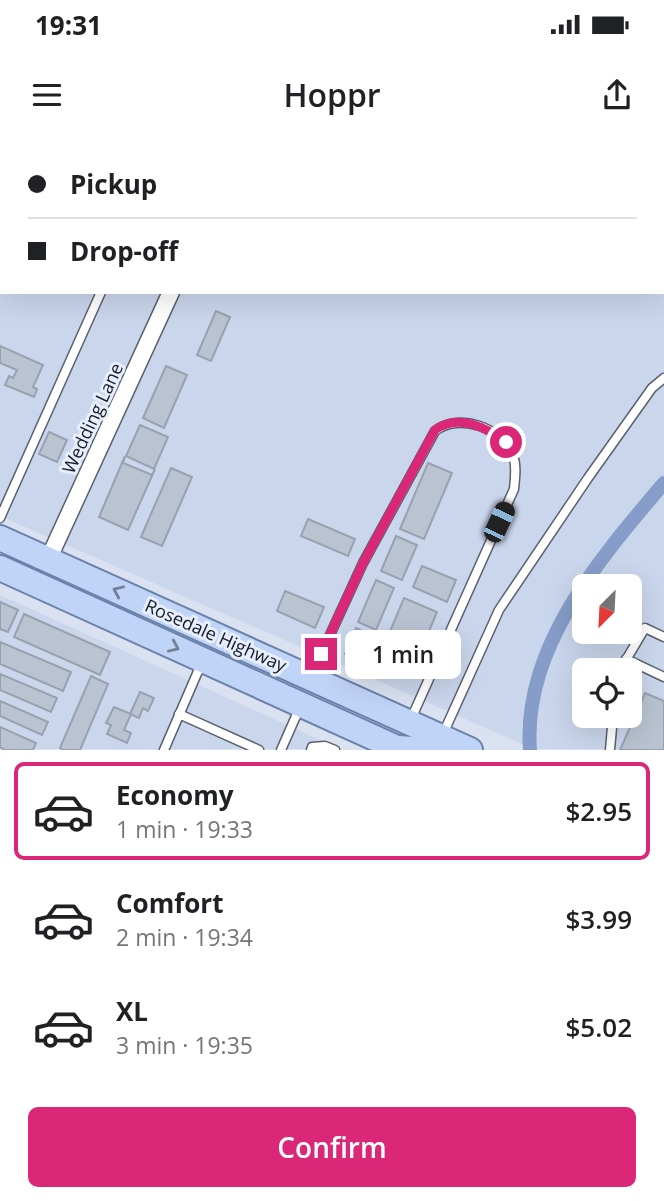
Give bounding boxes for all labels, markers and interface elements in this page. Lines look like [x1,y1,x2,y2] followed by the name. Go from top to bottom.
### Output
[35,7,102,43] text: 19:31
[283,73,381,116] text: Hoppr
[28,76,66,114] icon: menu
[598,76,636,114] icon: share
[70,166,157,202] text: Pickup
[70,233,178,269] text: Drop-off
[56,359,128,477] street label: Wedding Lane
[490,426,522,458] route start
[481,499,518,545] car
[572,574,642,644] north arrow
[572,574,642,728] map controls
[112,585,125,599] one-way arrow
[141,593,291,677] street label: Rosedale Highway
[346,630,461,678] callout: 1 min
[305,638,337,670] route end
[372,638,434,670] text: 1 min
[166,639,179,653] one-way arrow
[572,658,642,728] button: locate
[116,777,234,813] text: Economy
[32,780,95,843] icon: car
[565,793,632,829] text: $2.95
[116,813,253,845] text: 1 min · 19:33
[116,885,223,921] text: Comfort
[32,888,95,951] icon: car
[565,901,632,937] text: $3.99
[116,921,253,953] text: 2 min · 19:34
[116,993,148,1029] text: XL
[32,996,95,1059] icon: car
[565,1009,632,1045] text: $5.02
[116,1029,253,1061] text: 3 min · 19:35
[28,1107,636,1187] button: Confirm

